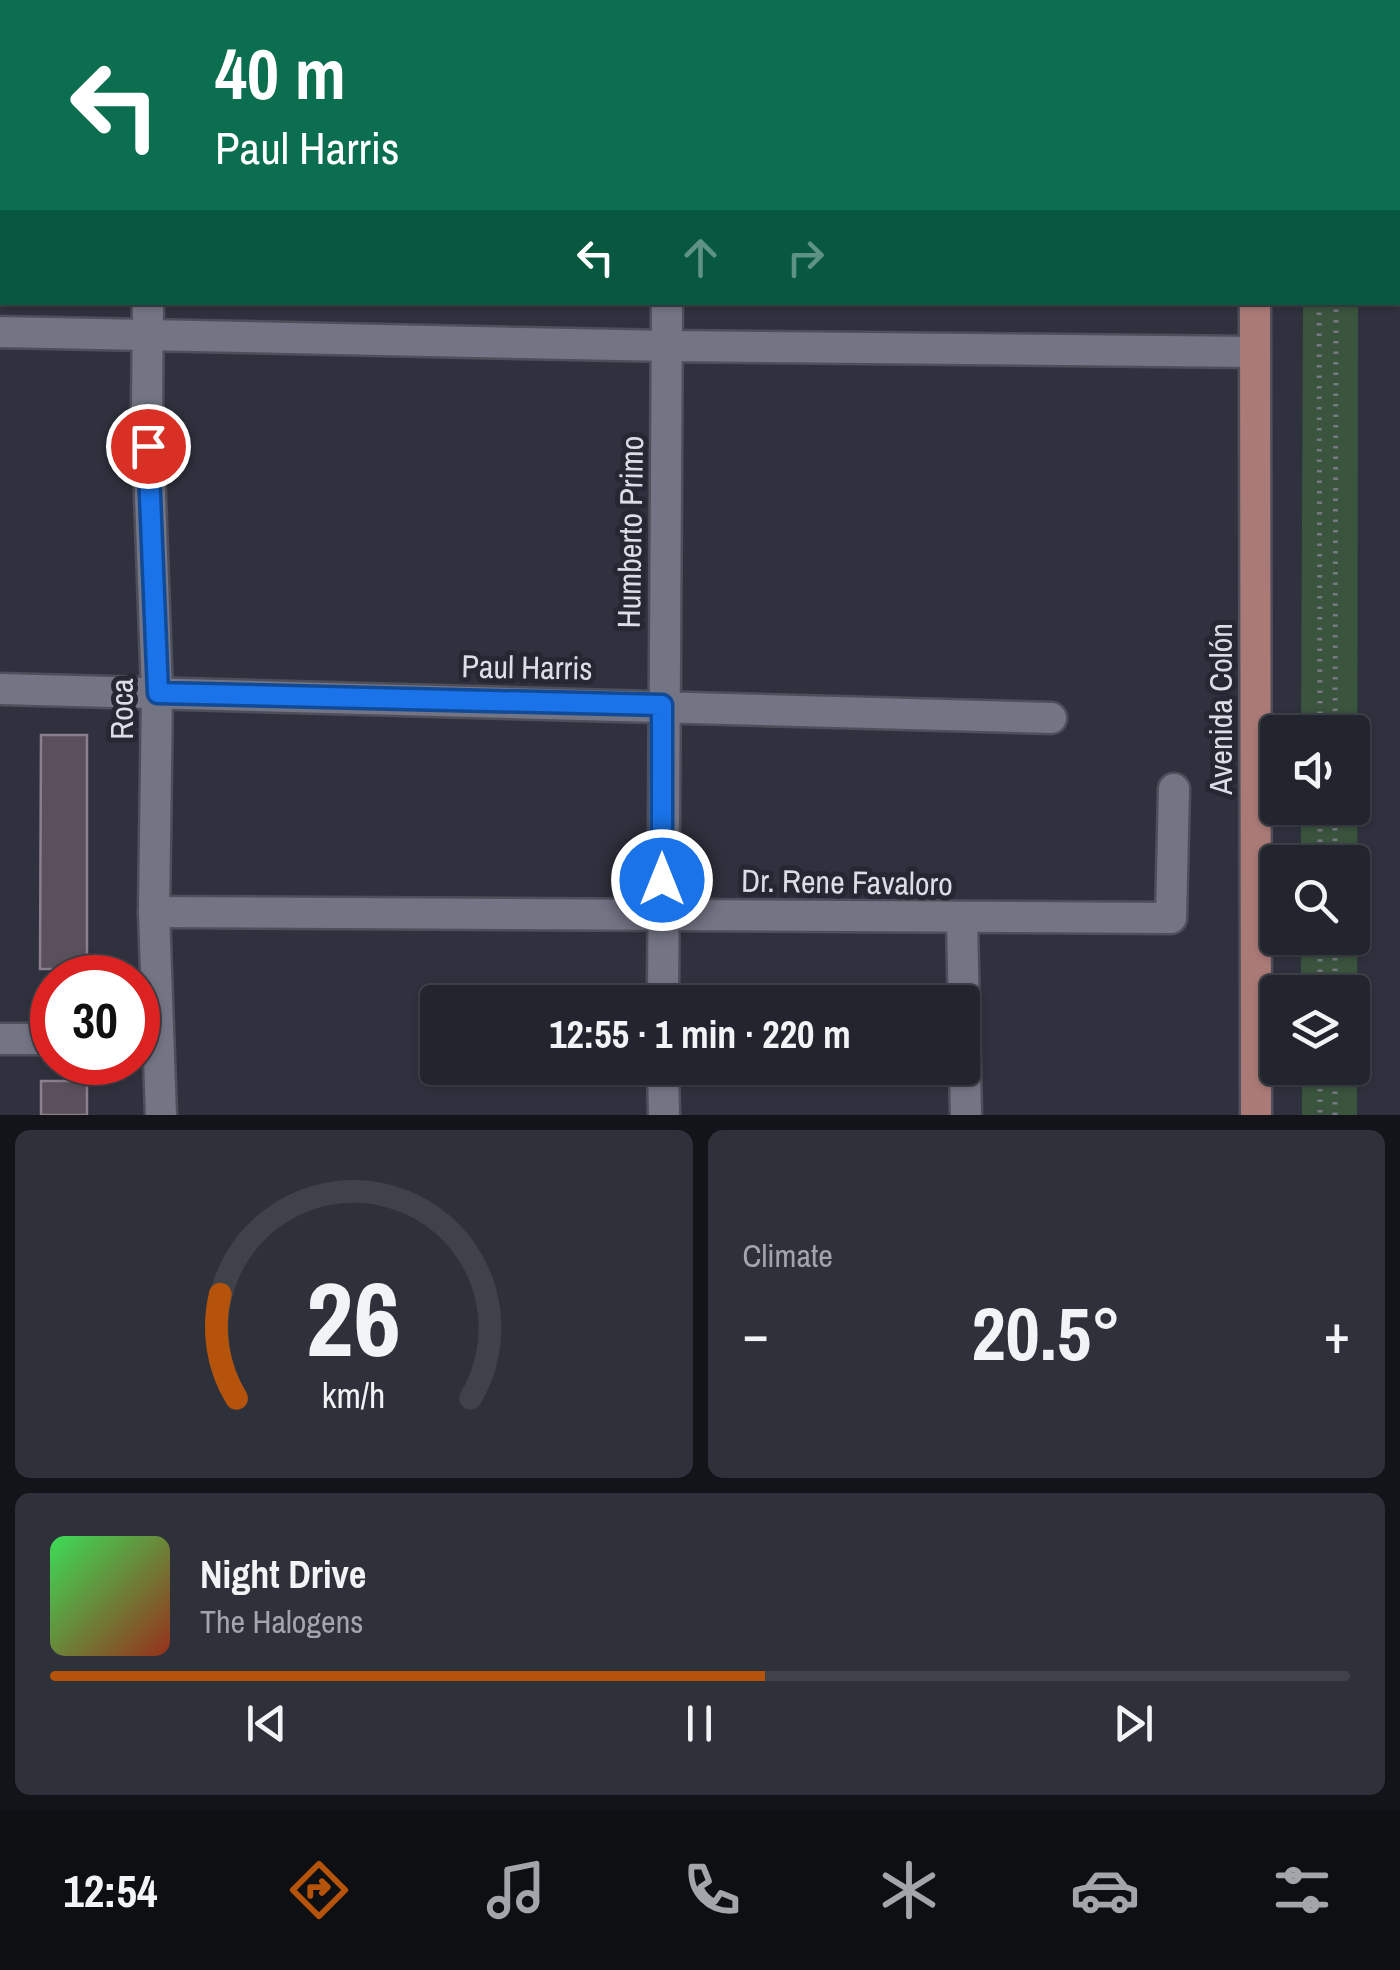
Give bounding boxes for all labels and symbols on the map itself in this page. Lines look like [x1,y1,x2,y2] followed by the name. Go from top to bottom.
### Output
[106,404,191,489] pin
[607,435,653,629] street label: Humberto Primo
[1199,623,1242,796] street label: Avenida Colón
[461,644,593,690] street label: Paul Harris
[100,678,143,740] street label: Roca
[610,828,714,932] position arrow
[741,859,953,905] street label: Dr. Rene Favaloro
[30,955,160,1085] speed limit sign: 30

